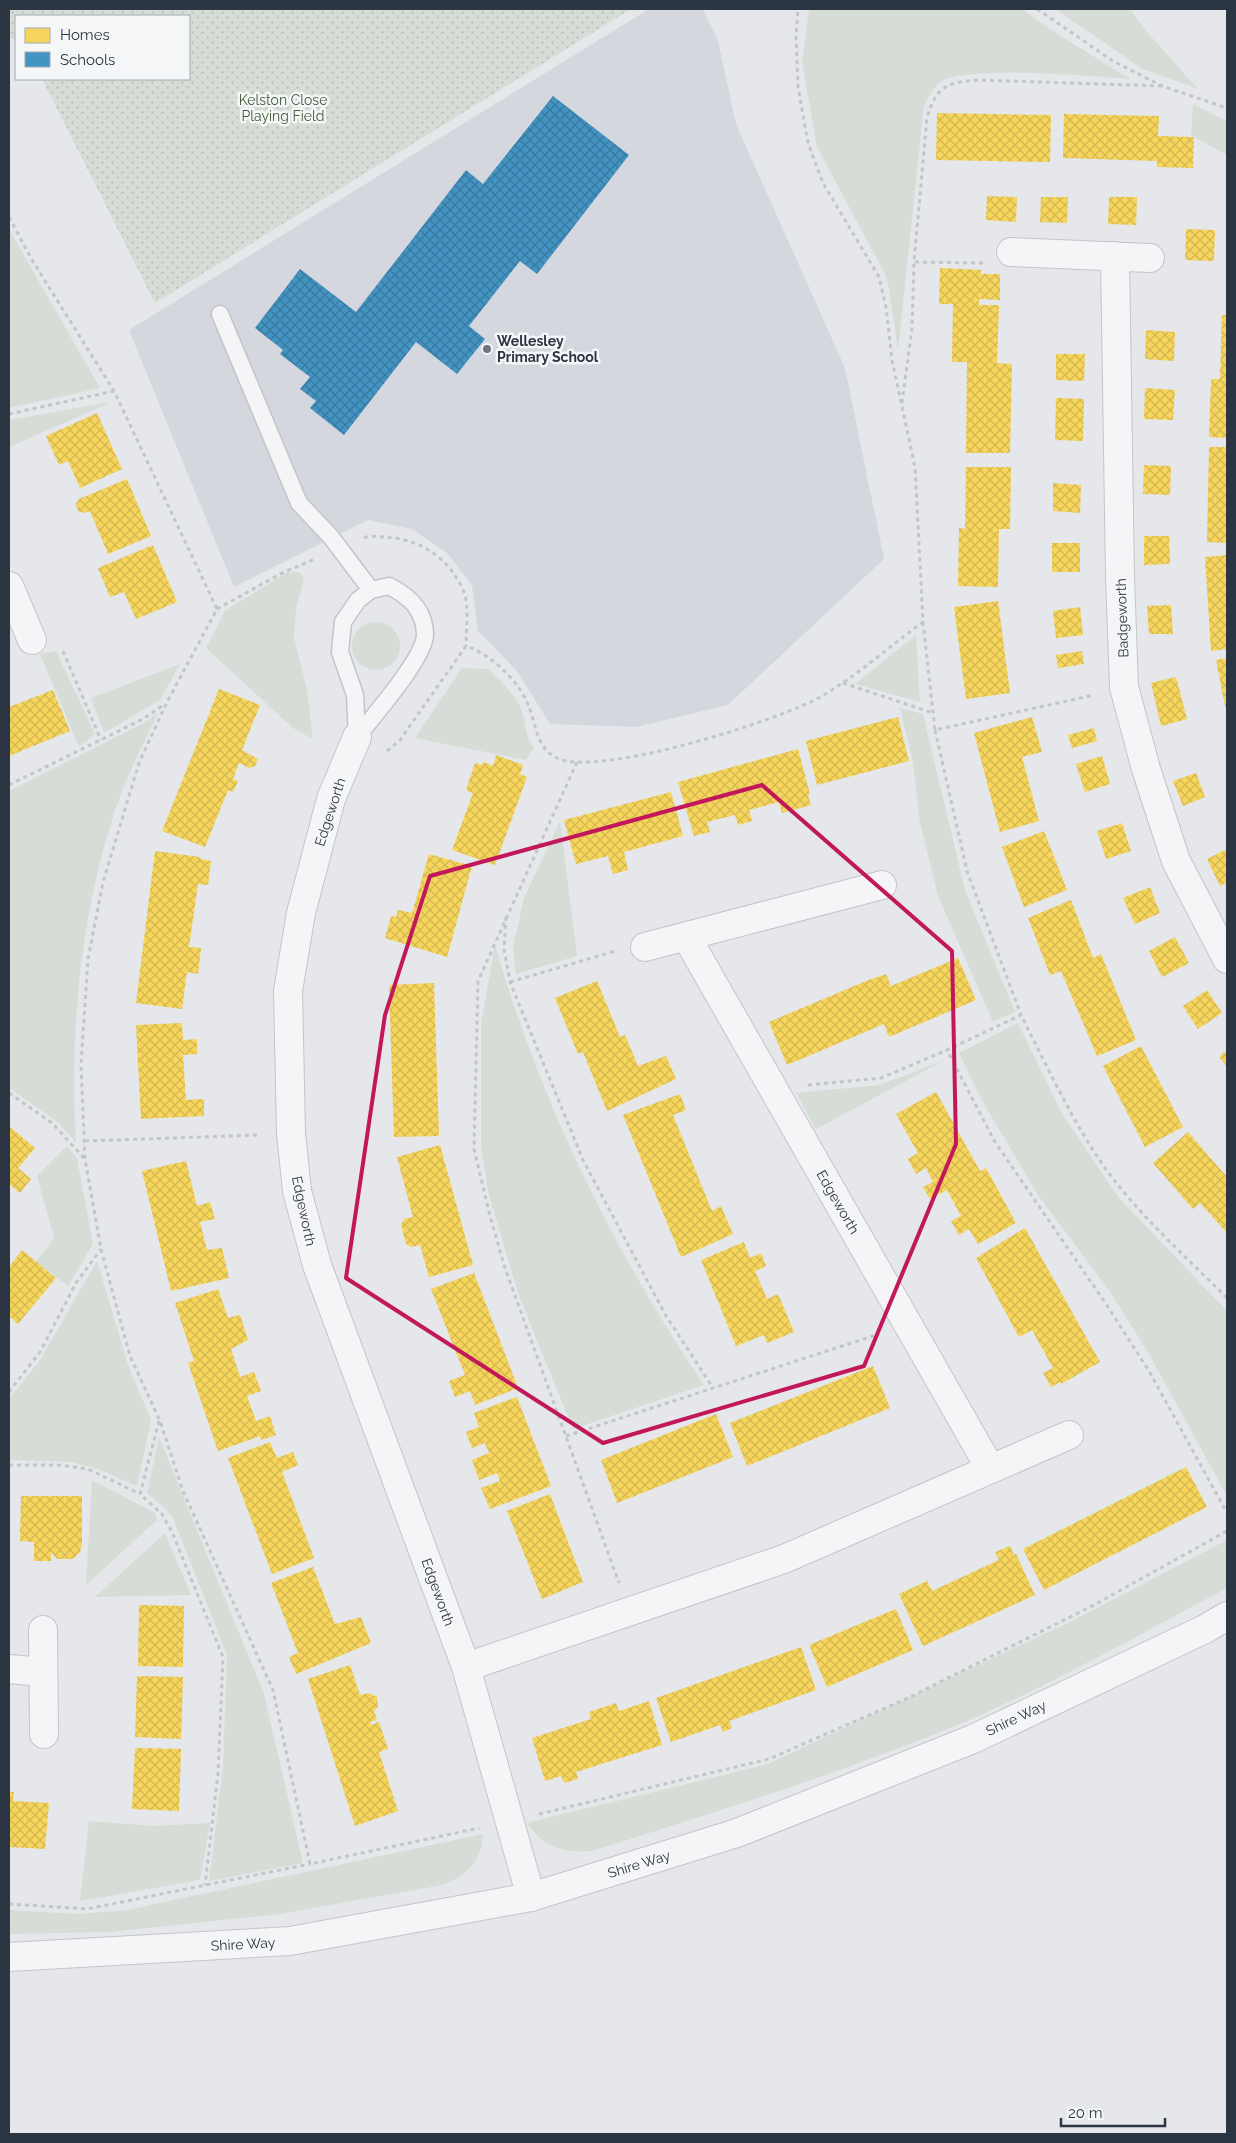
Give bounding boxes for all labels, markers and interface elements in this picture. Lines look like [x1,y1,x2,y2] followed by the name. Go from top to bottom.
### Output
[15,15,190,80] legend
[60,26,110,44] text: Homes
[60,51,115,69] text: Schools
[239,92,327,124] park label: Kelston Close Playing Field
[497,333,599,365] place label: Wellesley Primary School
[481,343,493,355] marker: Wellesley Primary School
[1113,578,1131,658] street label: Badgeworth
[311,776,349,848] street label: Edgeworth
[813,1167,863,1237] street label: Edgeworth
[289,1175,319,1247] street label: Edgeworth
[418,1556,458,1628] street label: Edgeworth
[983,1697,1049,1739] street label: Shire Way
[606,1847,673,1881] street label: Shire Way
[210,1934,276,1954] street label: Shire Way
[1061,2096,1165,2128] scale bar
[1068,2104,1103,2122] text: 20 m

